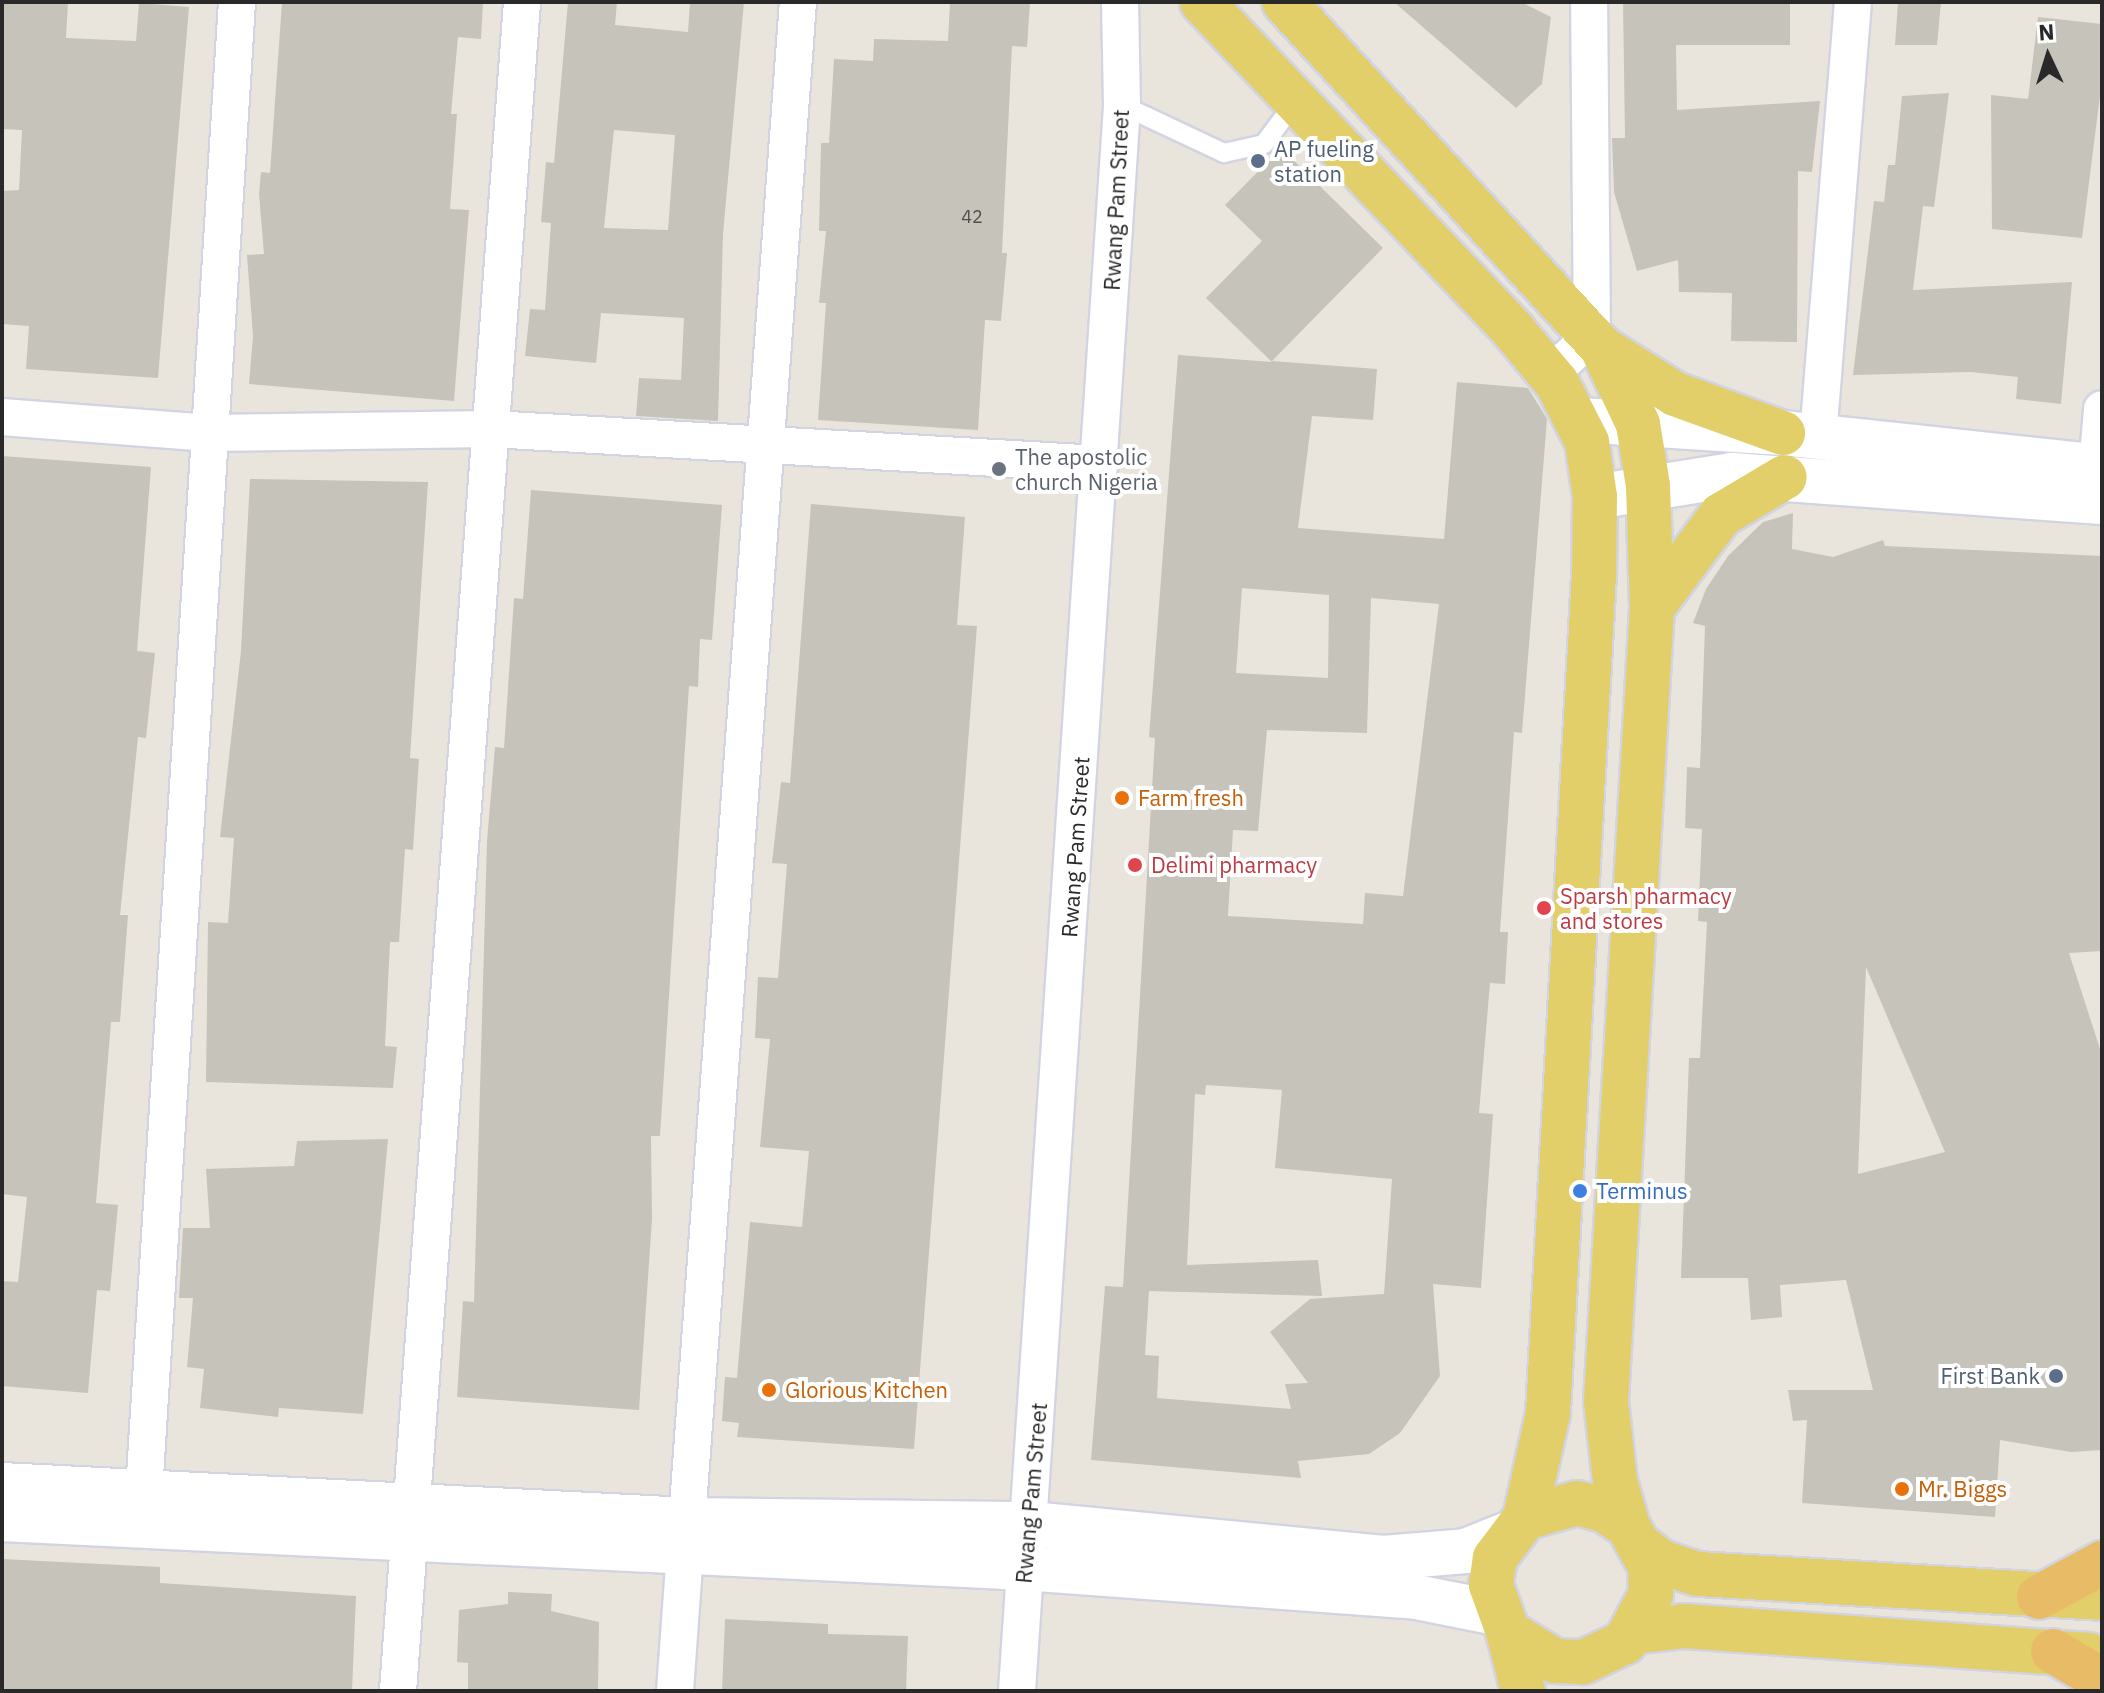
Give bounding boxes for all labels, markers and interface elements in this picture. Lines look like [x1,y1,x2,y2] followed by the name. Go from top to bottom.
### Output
[2008,16,2088,96] north arrow
[2037,17,2055,47] text: N
[1098,109,1134,291] street label: Rwang Pam Street
[1274,135,1374,186] place label: AP fueling station
[1249,152,1267,170] marker: AP fueling station
[961,206,983,228] house number: 42
[1015,443,1158,494] place label: The apostolic church Nigeria
[990,460,1008,478] marker: The apostolic church Nigeria
[1056,756,1094,938] street label: Rwang Pam Street
[1138,785,1244,811] place label: Farm fresh
[1113,789,1131,807] marker: Farm fresh
[1151,852,1317,878] place label: Delimi pharmacy
[1126,856,1144,874] marker: Delimi pharmacy
[1560,882,1732,934] place label: Sparsh pharmacy and stores
[1535,899,1553,917] marker: Sparsh pharmacy and stores
[1596,1178,1688,1204] place label: Terminus
[1571,1182,1589,1200] marker: Terminus
[1940,1363,2040,1389] place label: First Bank
[2047,1367,2065,1385] marker: First Bank
[785,1377,948,1403] place label: Glorious Kitchen
[760,1381,778,1399] marker: Glorious Kitchen
[1010,1401,1052,1585] street label: Rwang Pam Street
[1918,1476,2007,1502] place label: Mr. Biggs
[1893,1480,1911,1498] marker: Mr. Biggs

